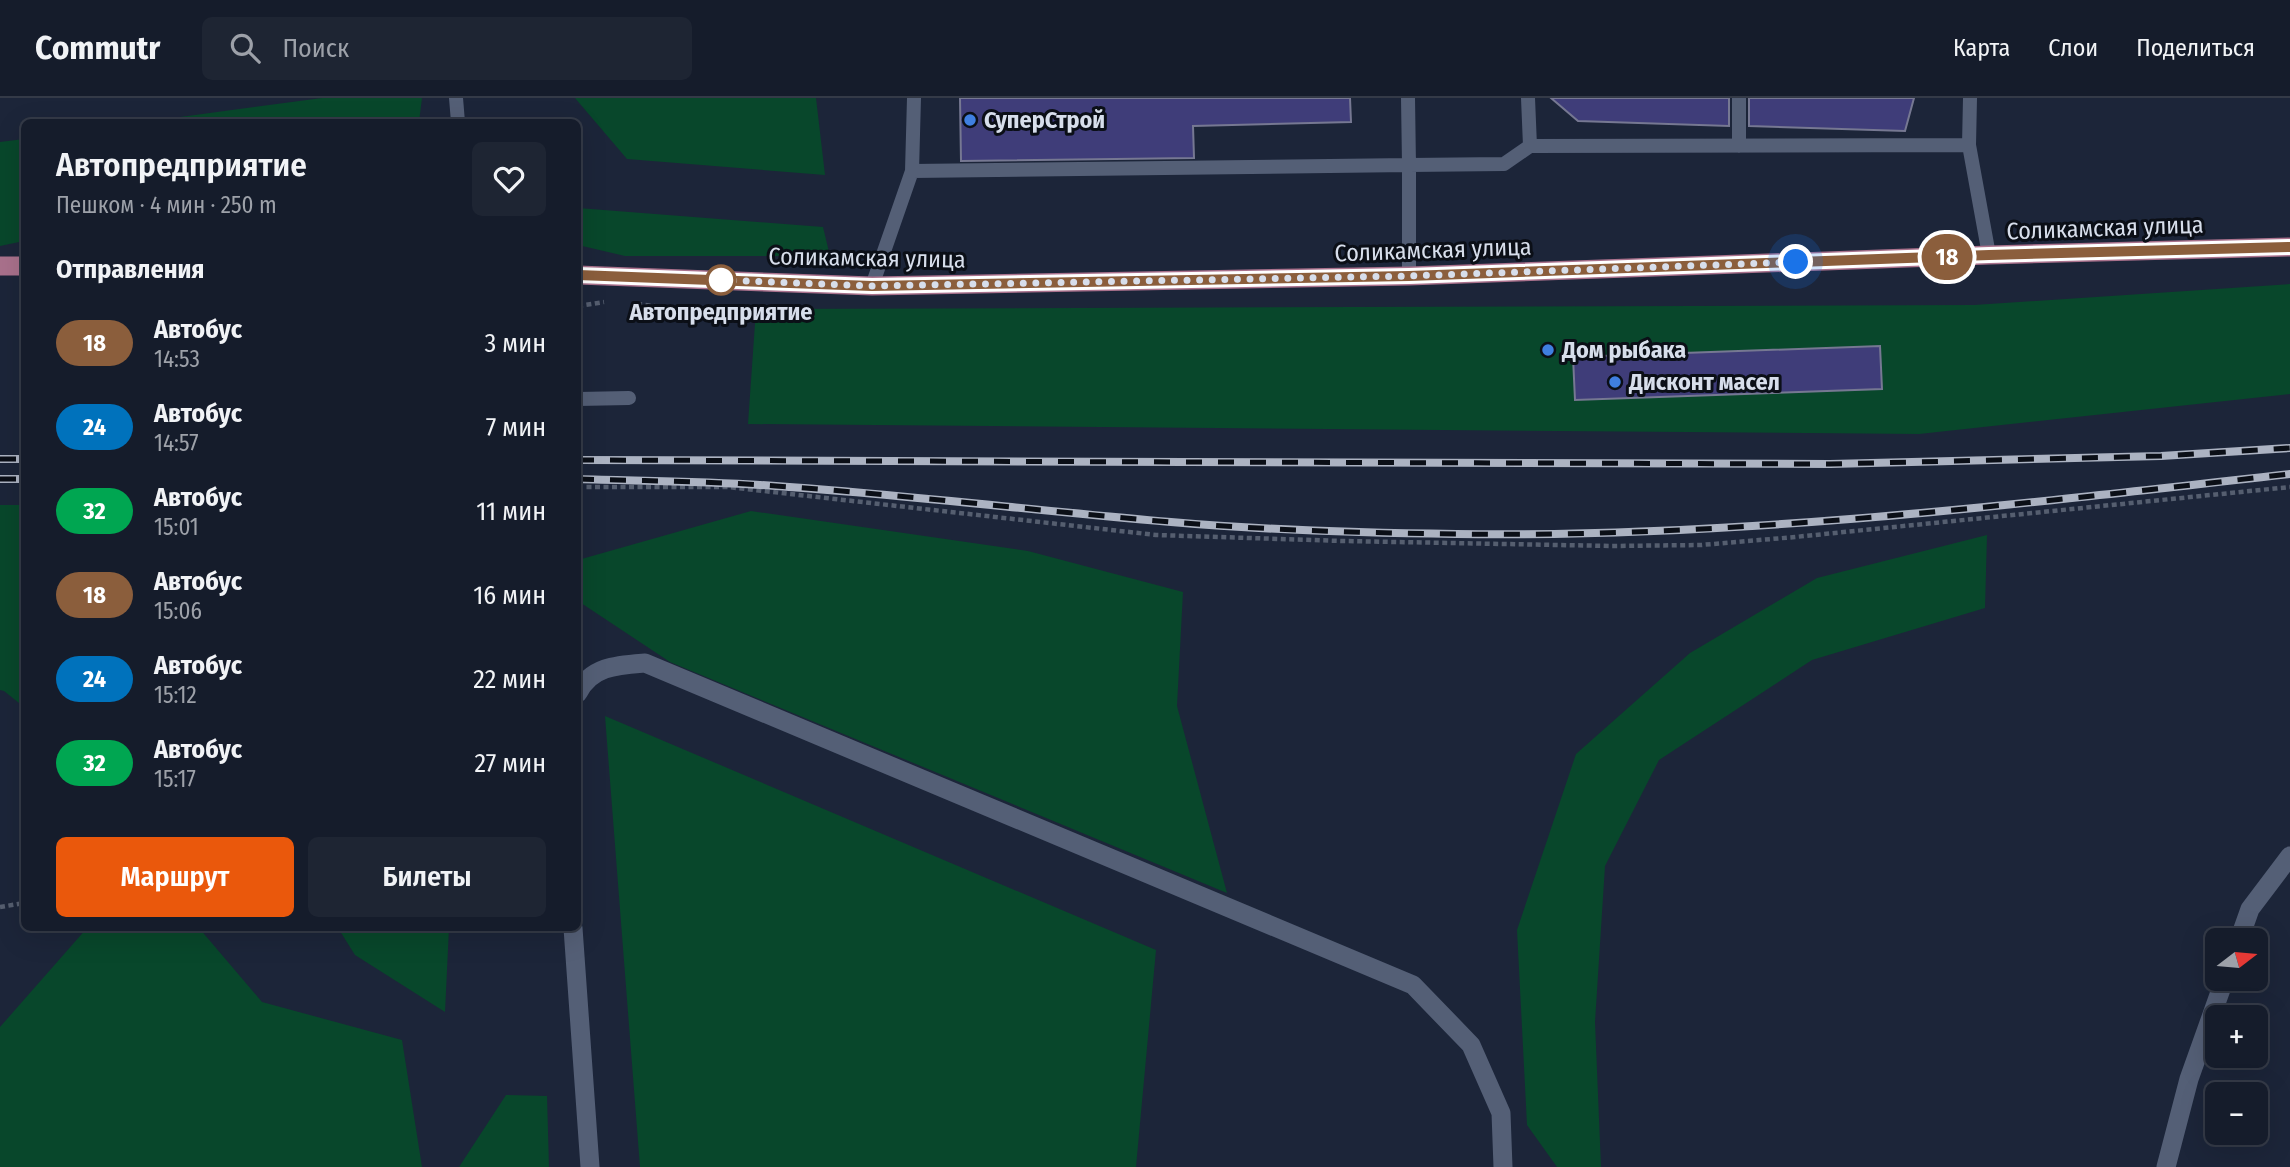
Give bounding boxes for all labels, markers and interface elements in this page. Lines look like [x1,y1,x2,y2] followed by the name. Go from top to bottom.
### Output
[202,17,692,80] search box
[35,28,160,68] text: Commutr
[226,29,264,67] icon: search
[282,33,349,64] text: Поиск
[1953,34,2010,62] text: Карта
[2048,34,2098,62] text: Слои
[2136,34,2255,62] text: Поделиться
[984,106,1105,134] place label: СуперСтрой
[962,112,978,128] marker: СуперСтрой
[472,142,546,216] button: heart
[56,145,307,185] text: Автопредприятие
[56,191,277,219] text: Пешком · 4 мин · 250 m
[2006,211,2204,245] street label: Соликамская улица
[1334,233,1532,267] street label: Соликамская улица
[1916,234,1979,280] line badge: 18
[768,242,966,274] street label: Соликамская улица
[1936,243,1958,271] text: 18
[1778,244,1813,279] your location
[56,254,205,285] text: Отправления
[706,265,736,295] marker: Автопредприятие
[628,298,813,326] place label: Автопредприятие
[154,314,242,345] text: Автобус
[485,328,546,359] text: 3 мин
[83,329,106,357] text: 18
[1561,336,1686,364] place label: Дом рыбака
[1540,342,1556,358] marker: Дом рыбака
[154,345,200,373] text: 14:53
[1628,368,1780,396] place label: Дисконт масел
[1607,374,1623,390] marker: Дисконт масел
[154,398,242,429] text: Автобус
[486,412,546,443] text: 7 мин
[83,413,106,441] text: 24
[154,429,198,457] text: 14:57
[154,482,242,513] text: Автобус
[476,496,546,527] text: 11 мин
[83,497,106,525] text: 32
[154,513,199,541] text: 15:01
[154,566,242,597] text: Автобус
[473,580,546,611] text: 16 мин
[83,581,106,609] text: 18
[154,597,202,625] text: 15:06
[154,650,242,681] text: Автобус
[473,664,546,695] text: 22 мин
[83,665,106,693] text: 24
[154,681,197,709] text: 15:12
[154,734,242,765] text: Автобус
[474,748,546,779] text: 27 мин
[83,749,106,777] text: 32
[154,765,196,793] text: 15:17
[56,837,294,917] button: Маршрут
[308,837,546,917] button: Билеты
[2205,928,2268,990] north arrow
[2205,928,2268,1145] map controls
[2205,1005,2268,1068] button: +
[2205,1082,2268,1145] button: −

